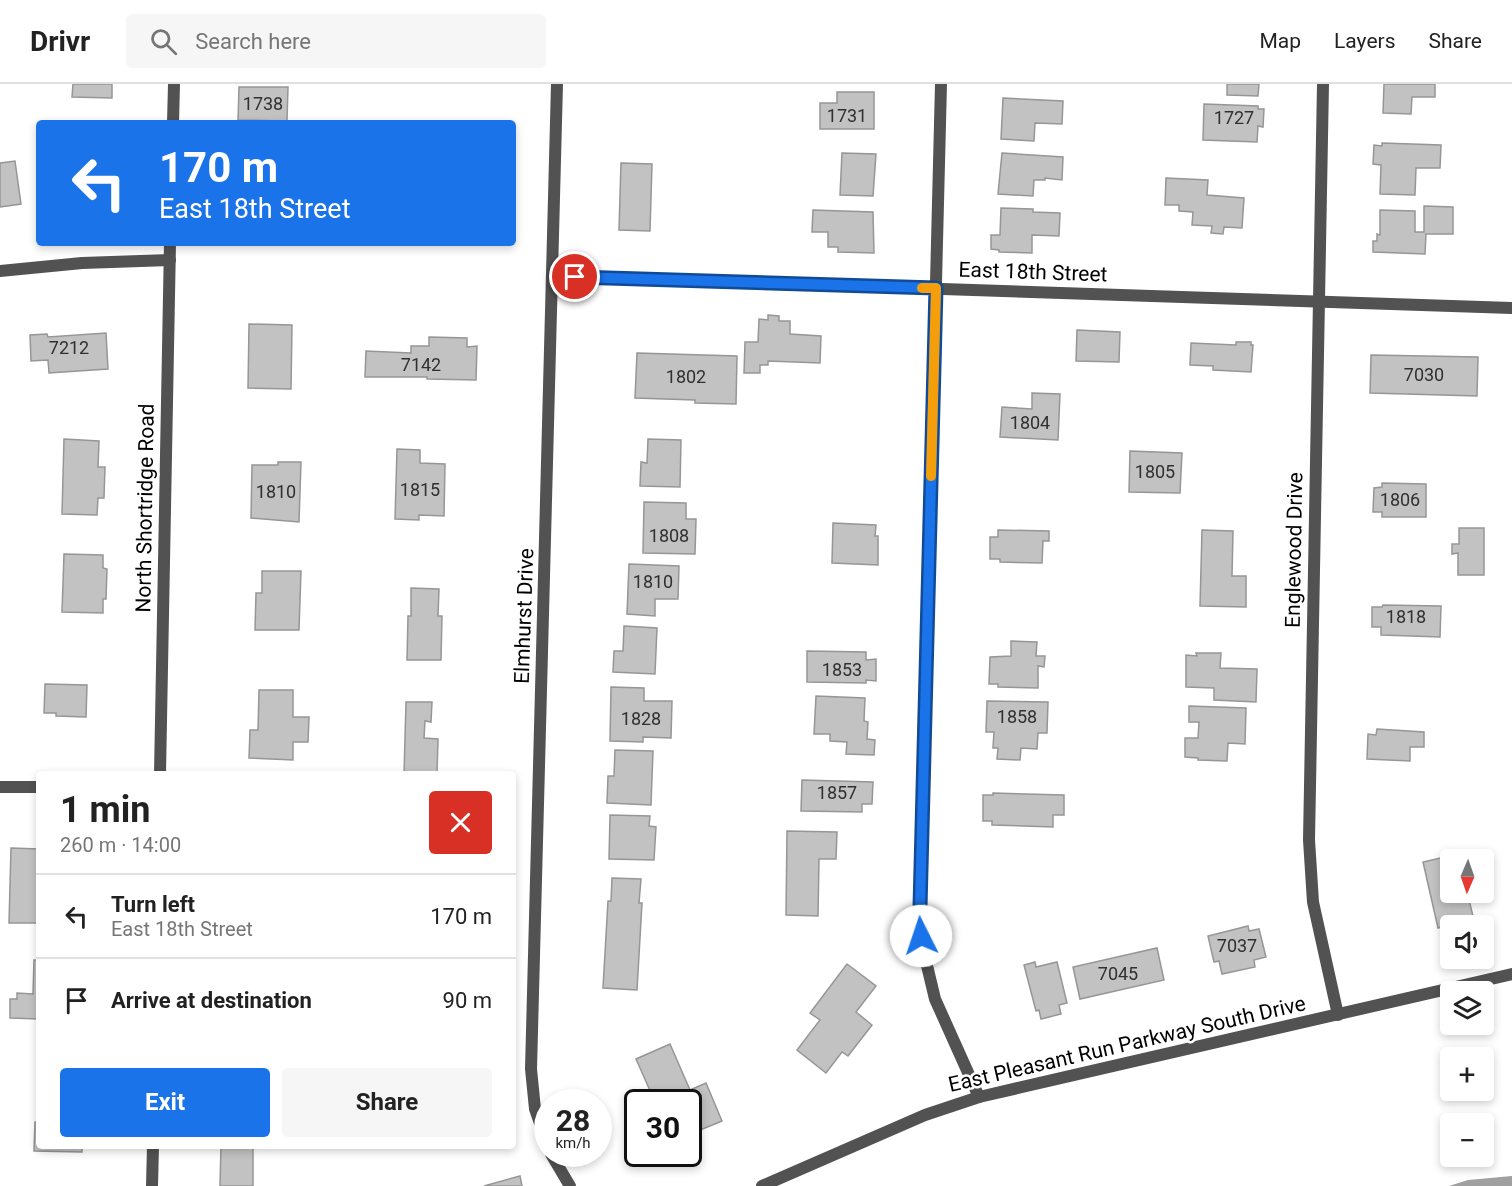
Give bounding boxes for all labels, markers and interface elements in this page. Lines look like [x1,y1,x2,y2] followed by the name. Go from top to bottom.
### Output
[126,14,546,68] search box
[30,25,90,58] text: Drivr
[147,25,180,58] icon: search
[195,29,311,54] text: Search here
[1259,29,1301,53] text: Map
[1334,29,1395,53] text: Layers
[1428,29,1482,53] text: Share
[243,93,283,114] house number: 1738
[827,105,867,126] house number: 1731
[1214,107,1254,128] house number: 1727
[159,143,278,192] text: 170 m
[60,144,138,222] icon: left
[159,193,350,225] text: East 18th Street
[549,251,600,302] pin
[958,257,1108,287] street label: East 18th Street
[558,260,591,293] icon: arrive
[49,337,89,358] house number: 7212
[401,354,441,375] house number: 7142
[1404,364,1444,385] house number: 7030
[666,366,706,387] house number: 1802
[131,403,159,613] street label: North Shortridge Road
[1010,412,1050,433] house number: 1804
[1135,461,1175,482] house number: 1805
[1281,472,1307,628] street label: Englewood Drive
[400,479,440,500] house number: 1815
[256,481,296,502] house number: 1810
[1380,489,1420,510] house number: 1806
[649,525,689,546] house number: 1808
[510,548,538,684] street label: Elmhurst Drive
[633,571,673,592] house number: 1810
[1386,606,1426,627] house number: 1818
[822,659,862,680] house number: 1853
[997,706,1037,727] house number: 1858
[621,708,661,729] house number: 1828
[817,782,857,803] house number: 1857
[60,789,151,831] text: 1 min
[429,791,492,854] button: close
[60,833,181,857] text: 260 m · 14:00
[1440,849,1494,903] north arrow
[1440,849,1494,1167] map controls
[111,892,195,917] text: Turn left
[60,900,93,933] icon: left
[430,904,492,929] text: 170 m
[889,904,953,968] position arrow
[1440,915,1494,969] button: sound
[111,917,253,941] text: East 18th Street
[1217,935,1257,956] house number: 7037
[1098,963,1138,984] house number: 7045
[1440,981,1494,1035] button: layers
[60,984,93,1017] icon: arrive
[111,988,312,1013] text: Arrive at destination
[443,988,492,1013] text: 90 m
[946,991,1308,1097] street label: East Pleasant Run Parkway South Drive
[1440,1047,1494,1101] button: +
[60,1068,270,1137] button: Exit
[282,1068,492,1137] button: Share
[624,1089,702,1167] speed limit sign: 30
[556,1103,590,1138] text: 28
[1440,1113,1494,1167] button: −
[555,1134,591,1152] text: km/h

